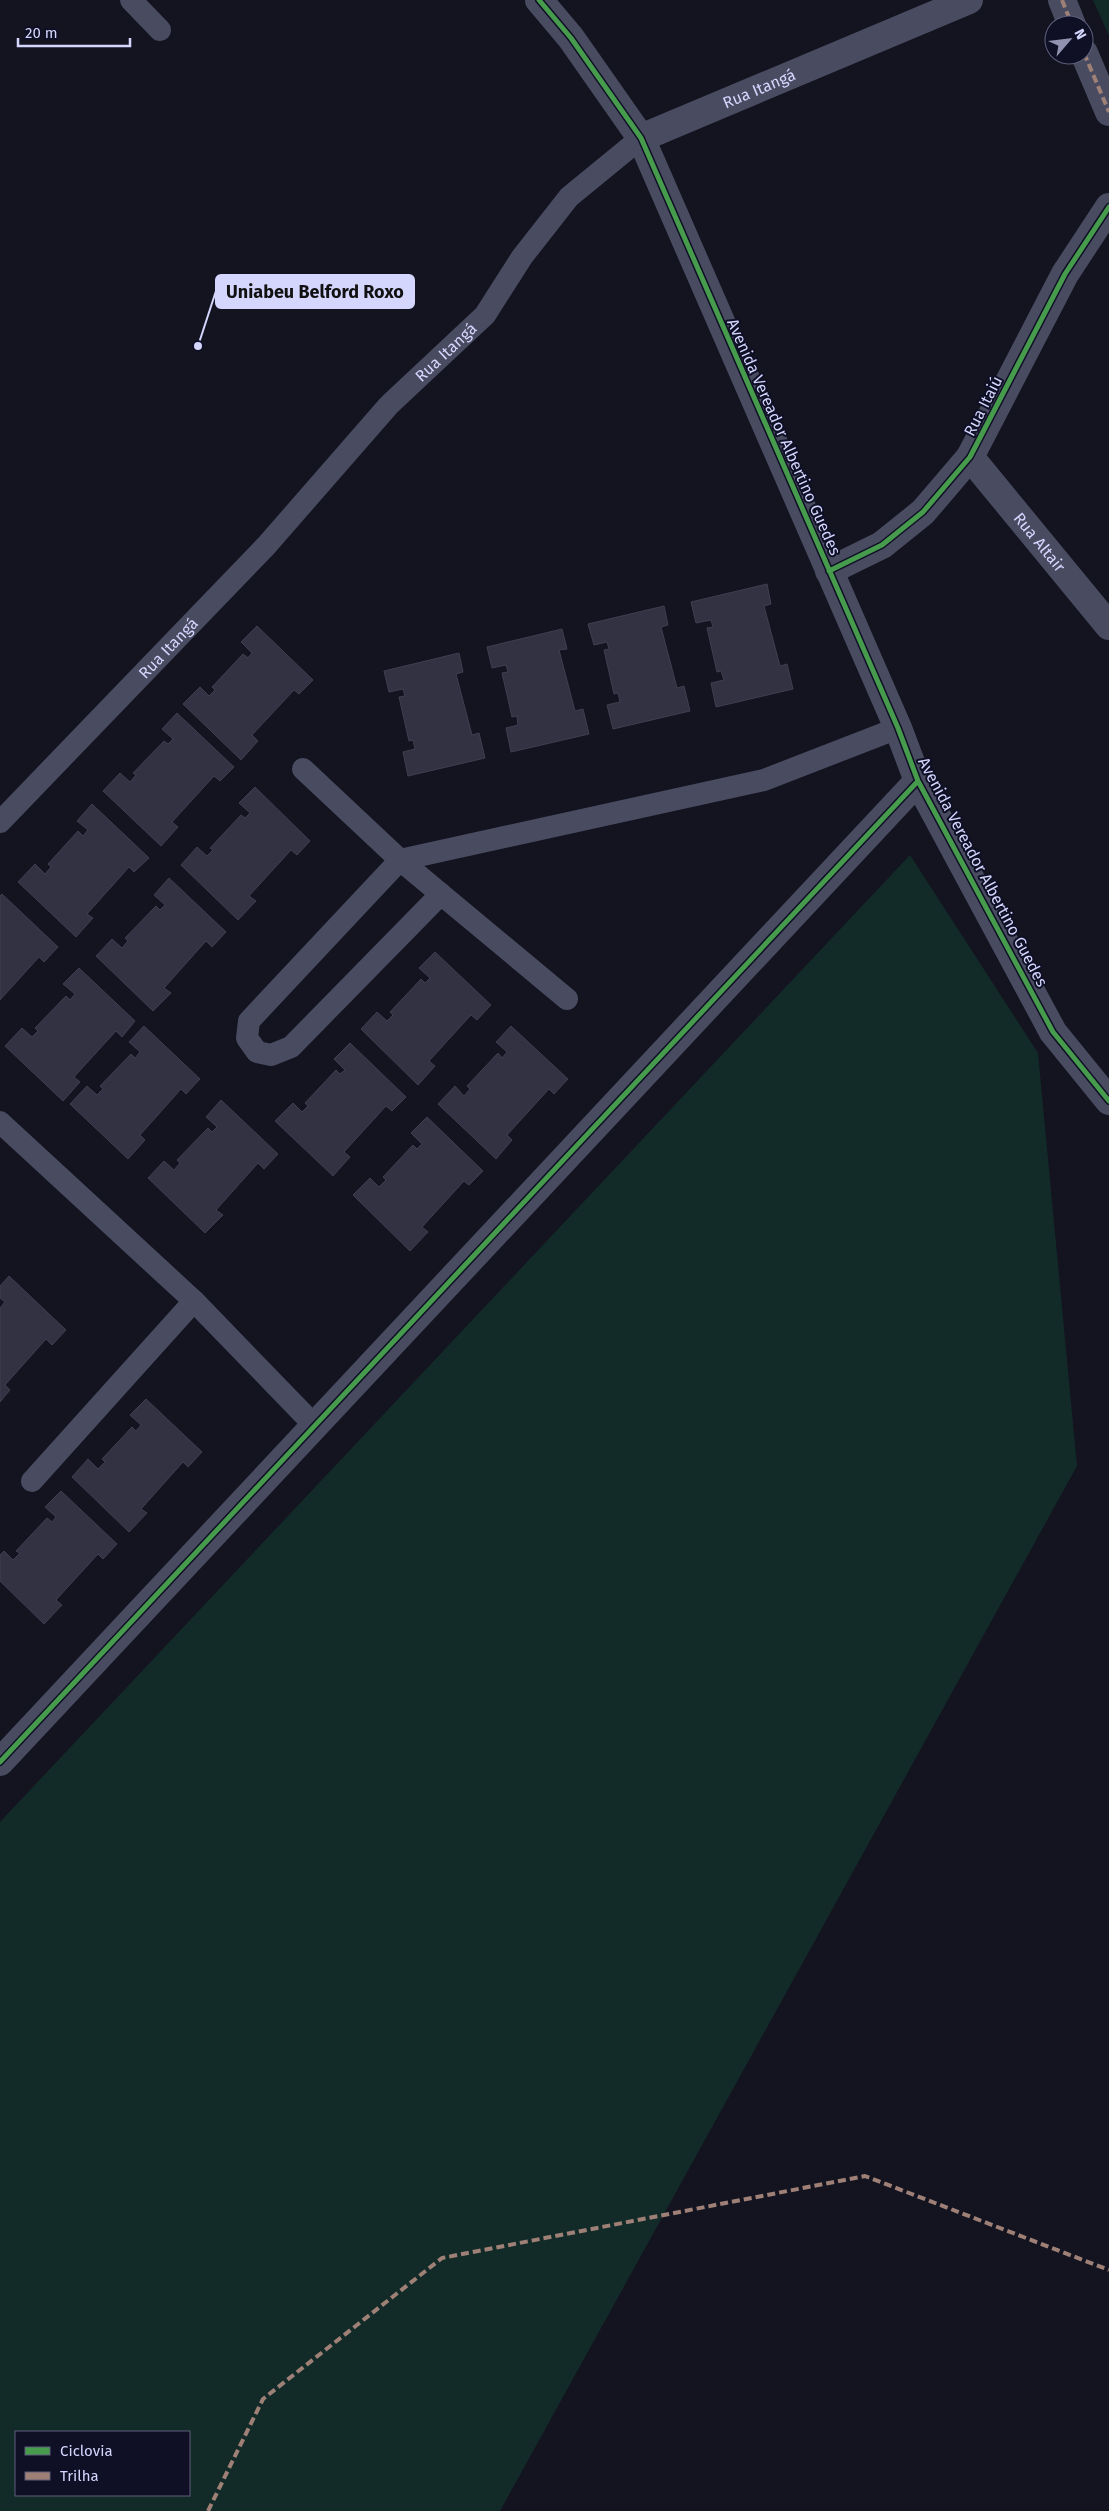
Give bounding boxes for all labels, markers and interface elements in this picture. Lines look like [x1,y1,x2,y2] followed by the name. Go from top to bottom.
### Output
[18,15,130,47] scale bar
[1044,15,1094,65] north arrow
[25,24,58,42] text: 20 m
[1070,26,1090,42] text: N
[720,65,798,112] street label: Rua Itangá
[216,275,414,308] callout: Uniabeu Belford Roxo
[226,281,404,303] text: Uniabeu Belford Roxo
[723,316,845,558] street label: Avenida Vereador Albertino Guedes
[411,319,480,385] street label: Rua Itangá
[960,373,1006,439] street label: Rua Itaiú
[1010,509,1070,576] street label: Rua Altair
[134,613,202,682] street label: Rua Itangá
[914,754,1052,990] street label: Avenida Vereador Albertino Guedes
[15,2431,190,2496] legend
[60,2442,113,2460] text: Ciclovia
[60,2467,99,2485] text: Trilha

